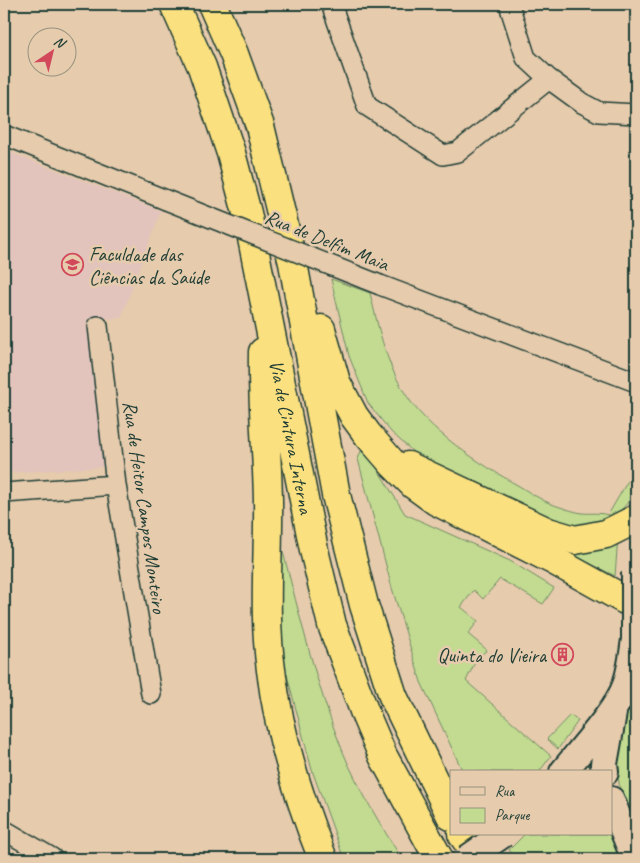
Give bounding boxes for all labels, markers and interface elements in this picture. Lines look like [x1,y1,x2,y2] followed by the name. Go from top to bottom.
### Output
[28,28,78,78] north arrow
[51,32,70,53] text: N
[261,204,394,277] street label: Rua de Delfim Maia
[89,242,211,290] place label: Faculdade das Ciências da Saúde
[61,253,85,277] school or university icon: Faculdade das Ciências da Saúde
[263,358,319,518] street label: Via de Cintura Interna
[117,399,172,616] street label: Rua de Heitor Campos Monteiro
[437,643,548,668] place label: Quinta do Vieira
[550,643,574,667] building icon: Quinta do Vieira
[450,770,612,836] legend
[495,782,515,801] text: Rua
[495,806,531,825] text: Parque

